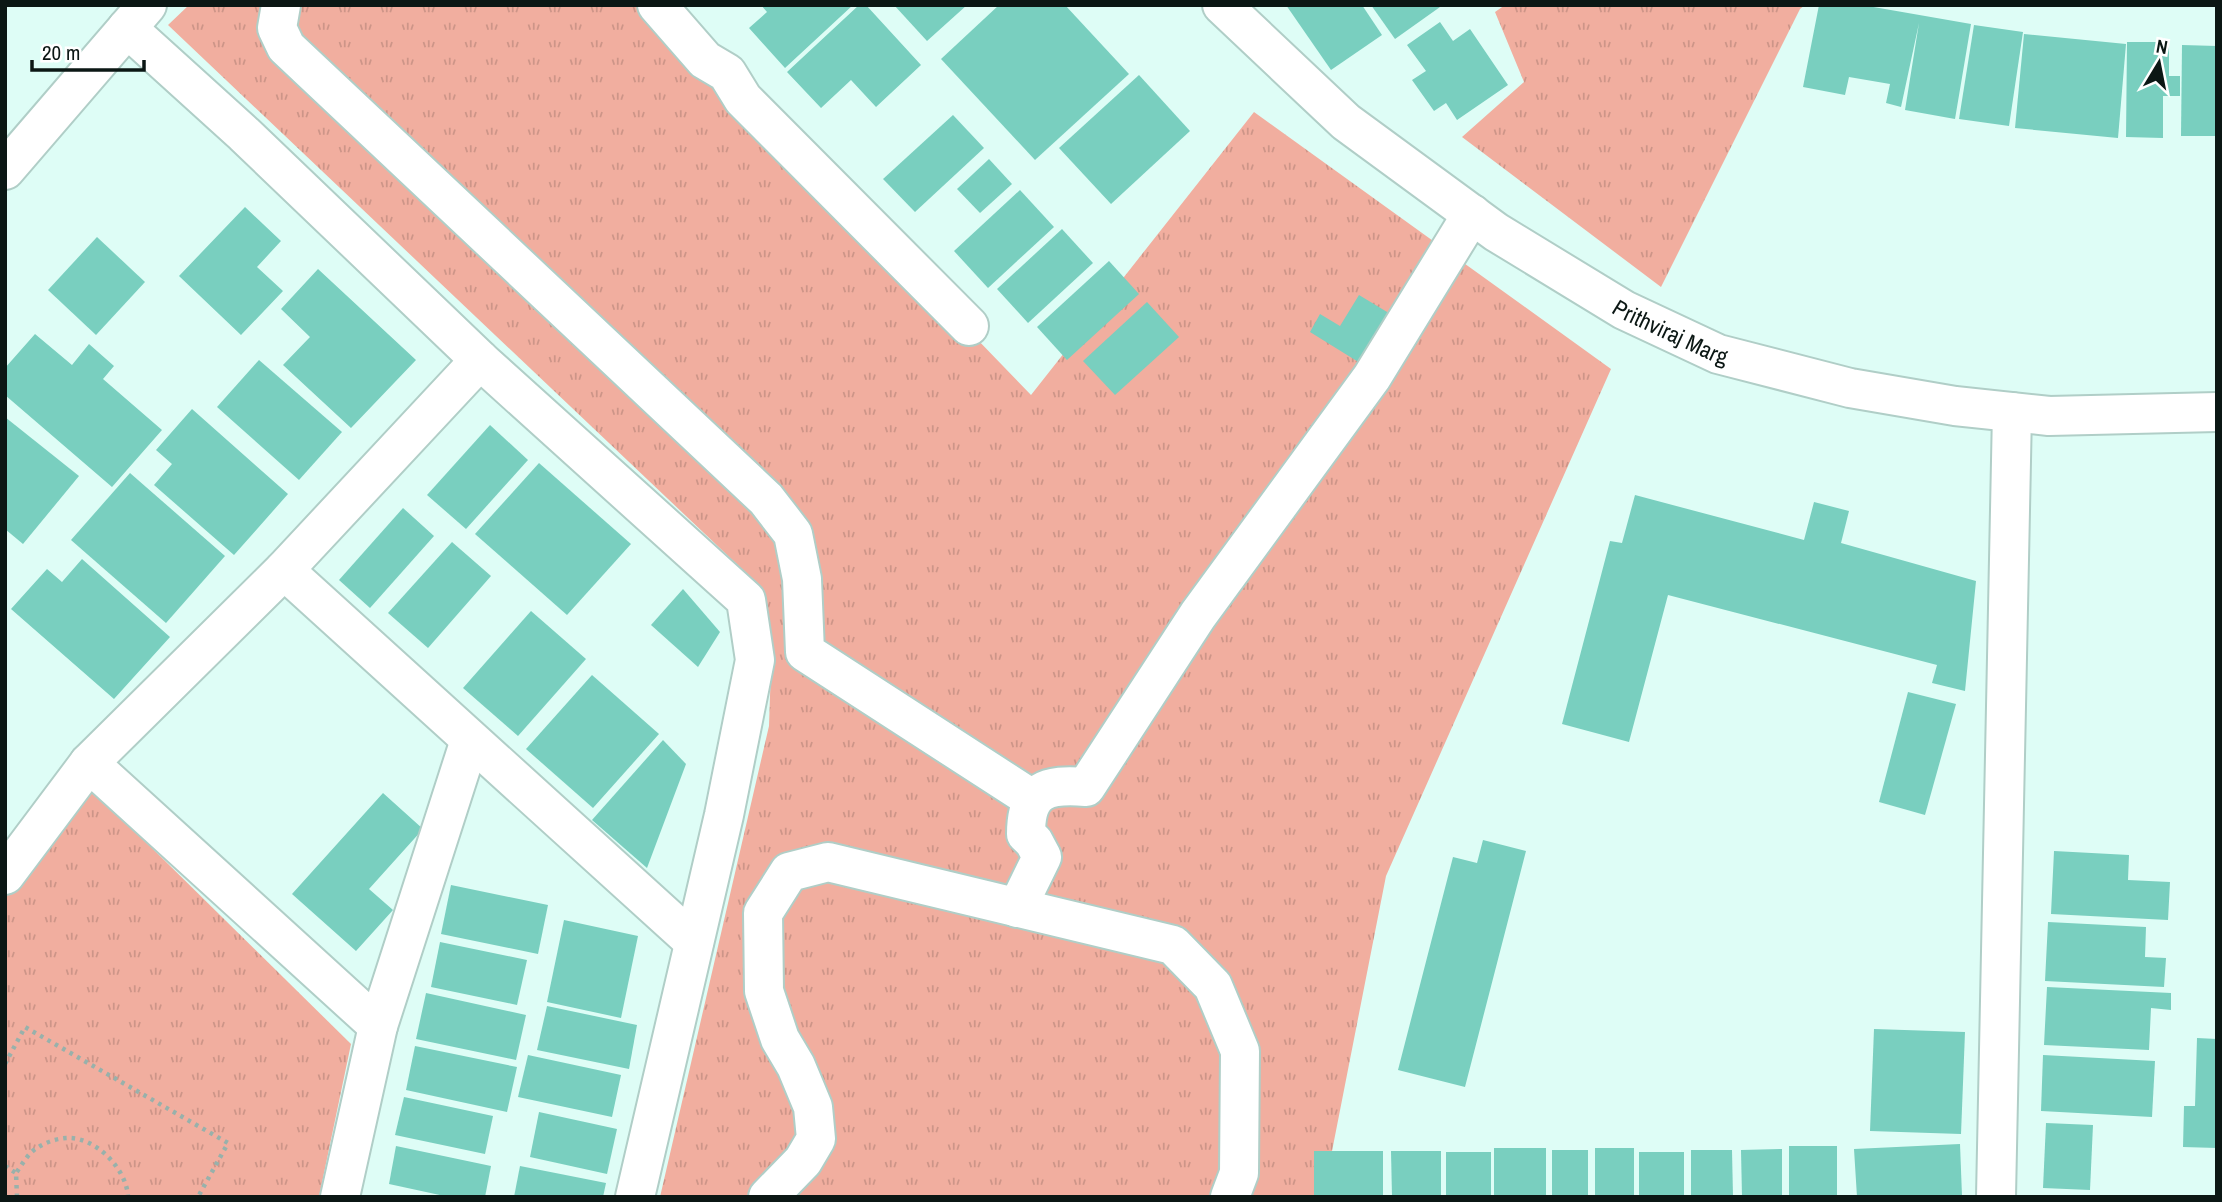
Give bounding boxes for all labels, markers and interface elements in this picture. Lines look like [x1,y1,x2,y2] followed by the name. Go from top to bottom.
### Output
[32,28,144,72] scale bar
[2124,28,2194,98] north arrow
[2154,32,2170,60] text: N
[42,38,80,67] text: 20 m
[1607,291,1732,372] street label: Prithviraj Marg

